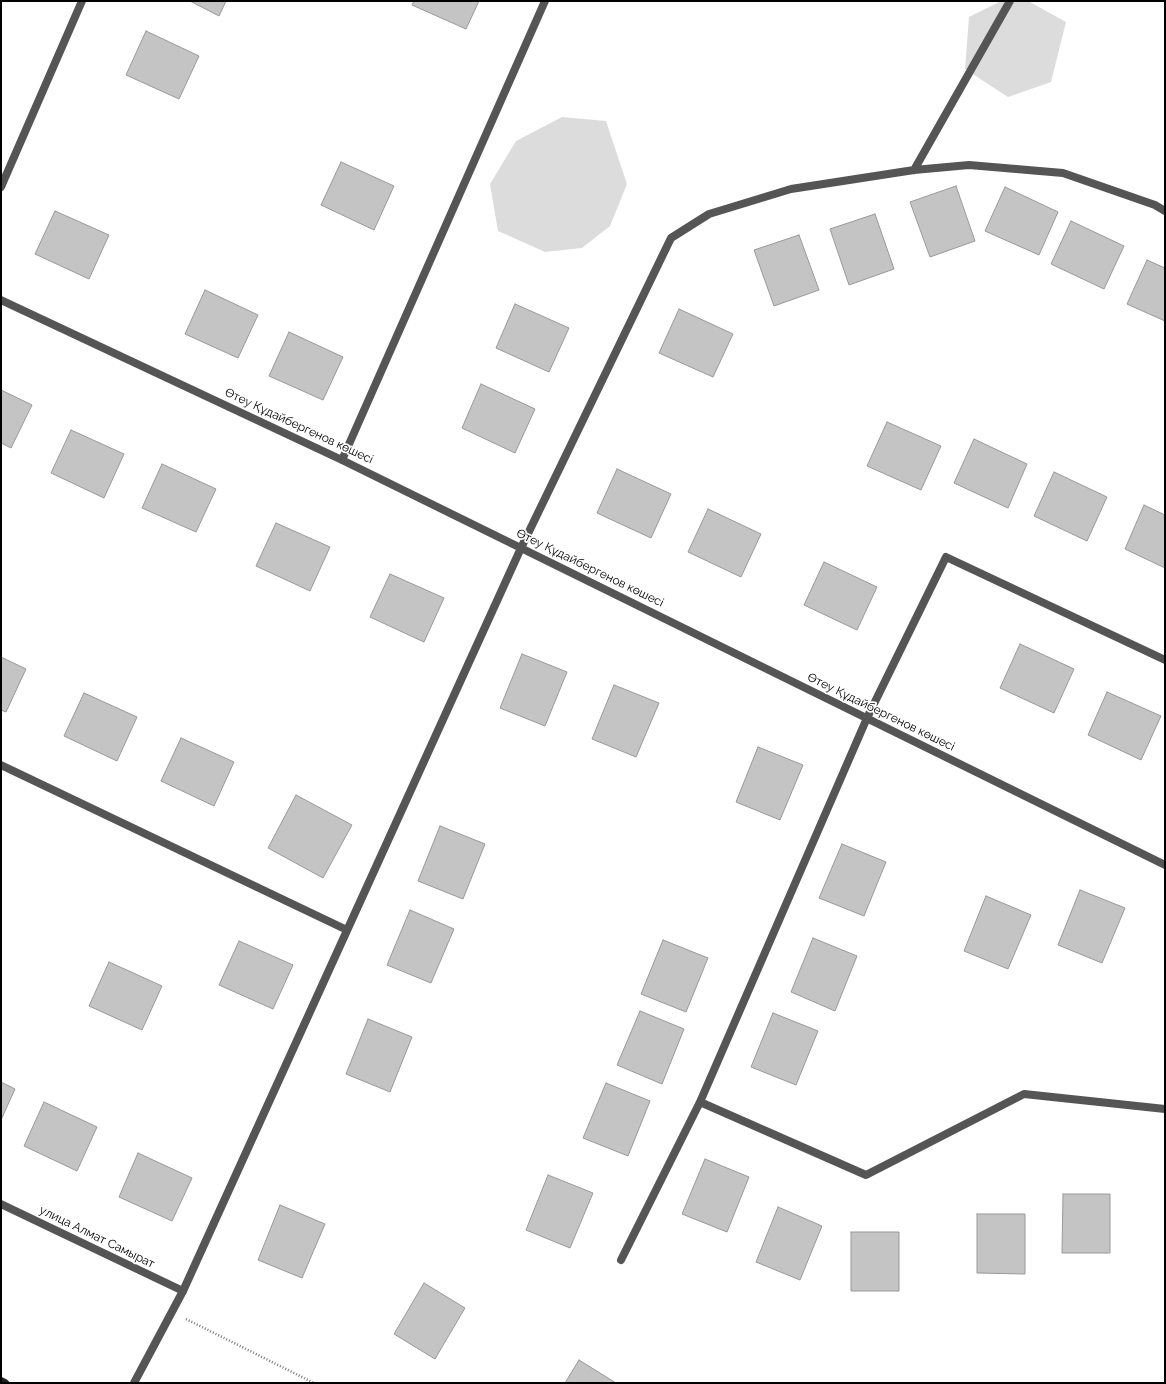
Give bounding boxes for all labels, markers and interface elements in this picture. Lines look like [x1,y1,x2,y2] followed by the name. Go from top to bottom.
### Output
[222,385,376,467] street label: Өтеу Құдайбергенов көшесі
[514,526,666,610] street label: Өтеу Құдайбергенов көшесі
[805,670,957,754] street label: Өтеу Құдайбергенов көшесі
[37,1203,157,1271] street label: улица Алмат Самырат

